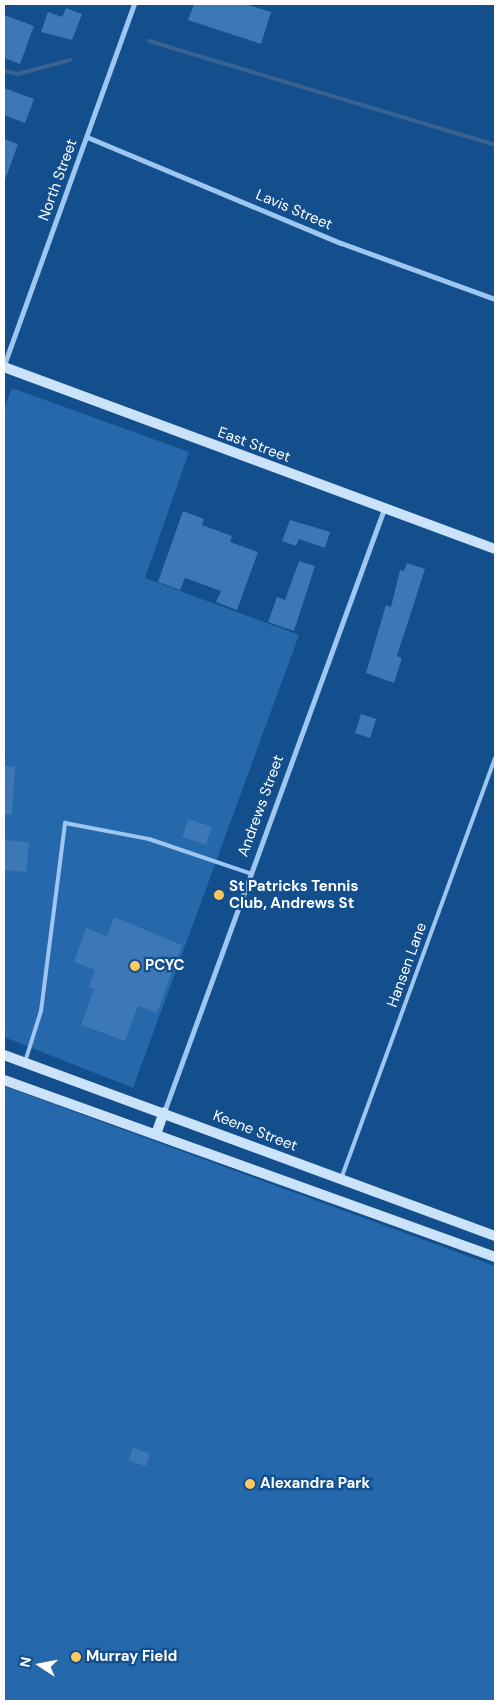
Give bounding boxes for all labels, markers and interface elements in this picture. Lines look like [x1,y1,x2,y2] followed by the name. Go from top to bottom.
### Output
[35,137,81,223] street label: North Street
[253,186,335,234] street label: Lavis Street
[215,424,293,466] street label: East Street
[234,753,288,859] street label: Andrews Street
[229,877,358,912] place label: St Patricks Tennis Club, Andrews St
[213,889,225,901] marker: St Patricks Tennis Club, Andrews St
[383,920,431,1010] street label: Hansen Lane
[145,957,185,975] place label: PCYC
[129,960,141,972] marker: PCYC
[210,1107,300,1155] street label: Keene Street
[260,1475,370,1493] place label: Alexandra Park
[244,1478,256,1490] marker: Alexandra Park
[15,1640,65,1690] north arrow
[86,1648,177,1666] place label: Murray Field
[70,1651,82,1663] marker: Murray Field
[15,1655,35,1669] text: N

